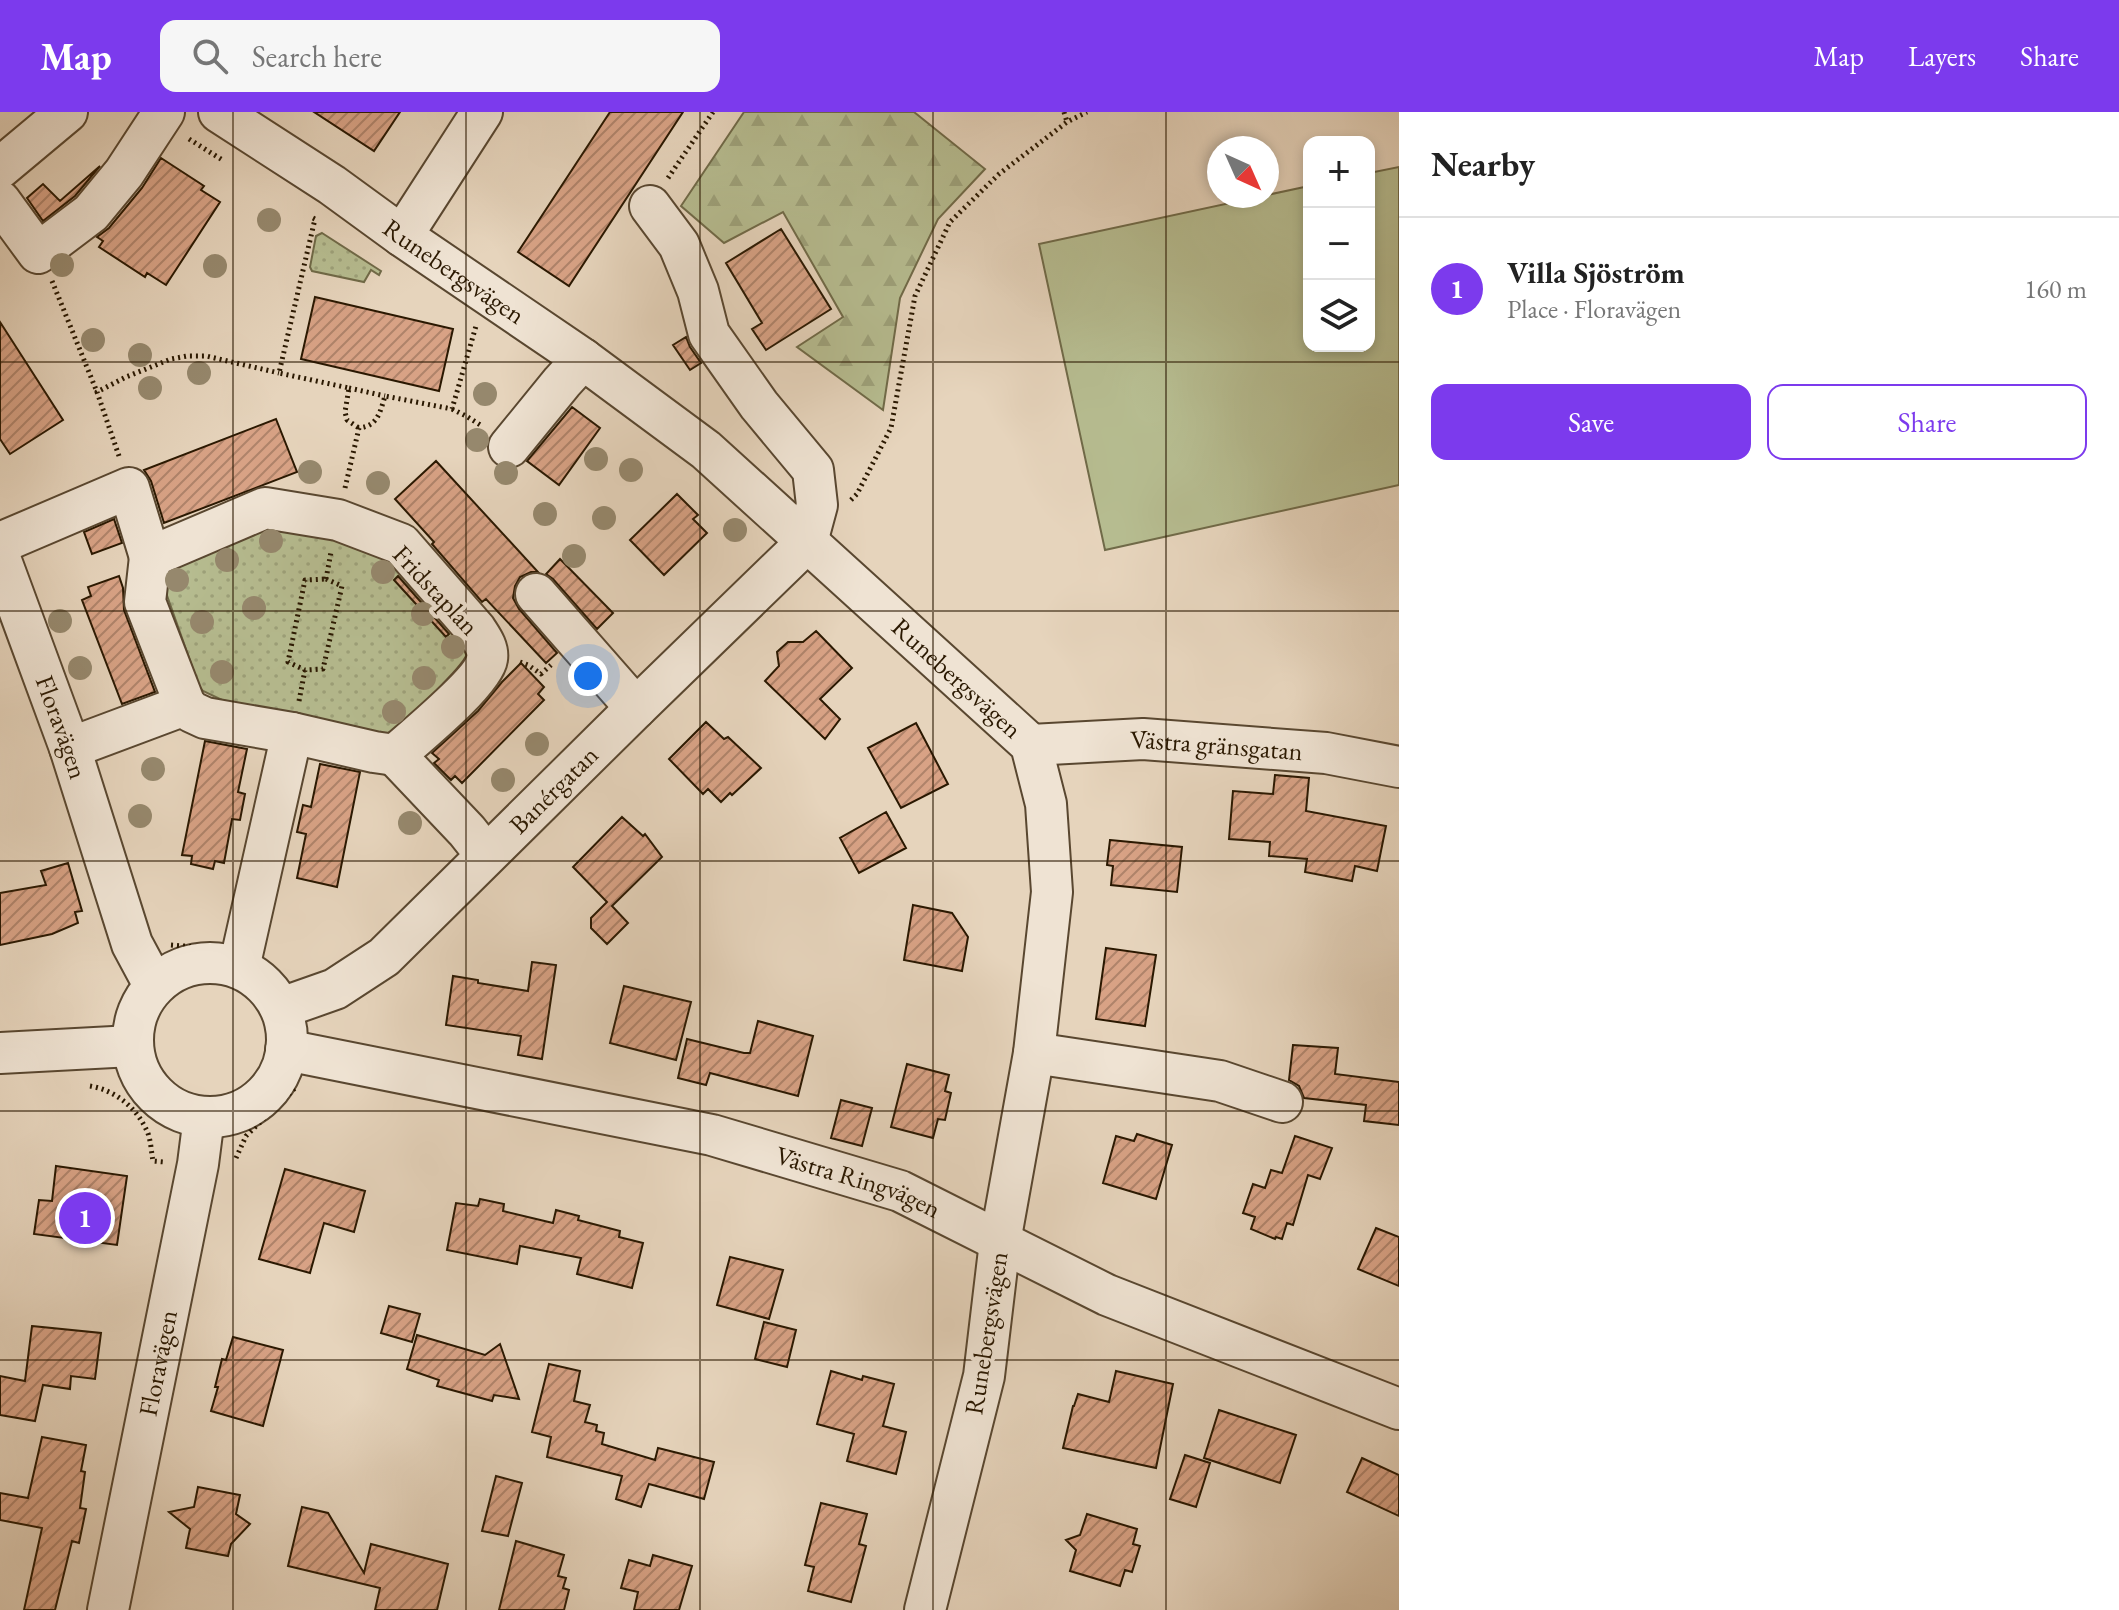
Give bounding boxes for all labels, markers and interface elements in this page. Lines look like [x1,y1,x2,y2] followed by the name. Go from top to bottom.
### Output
[160,20,720,92] search box
[40,32,112,81] text: Map
[188,34,232,78] icon: search
[252,37,382,76] text: Search here
[1814,38,1864,74] text: Map
[1908,38,1976,74] text: Layers
[2020,38,2079,74] text: Share
[1207,136,1279,208] north arrow
[1303,136,1375,352] map controls
[1303,136,1375,208] button: +
[1431,142,1535,186] text: Nearby
[1303,208,1375,280] button: −
[376,211,532,332] street label: Runebergsvägen
[1507,253,1685,292] text: Villa Sjöström
[1450,272,1464,306] text: 1
[2024,272,2087,306] text: 160 m
[1303,280,1375,352] button: layers
[1507,292,1681,326] text: Place · Floravägen
[1431,384,1751,460] button: Save
[1767,384,2087,460] button: Share
[385,537,487,643] street label: Fridstaplan
[885,610,1030,746] street label: Runebergsvägen
[568,656,608,696] your location
[28,671,96,783] street label: Floravägen
[1130,722,1304,768] street label: Västra gränsgatan
[502,738,605,841] street label: Banérgatan
[772,1138,947,1226] street label: Västra Ringvägen
[59,1188,111,1248] pin: 1
[956,1249,1016,1417] street label: Runebergsvägen
[131,1307,185,1419] street label: Floravägen

